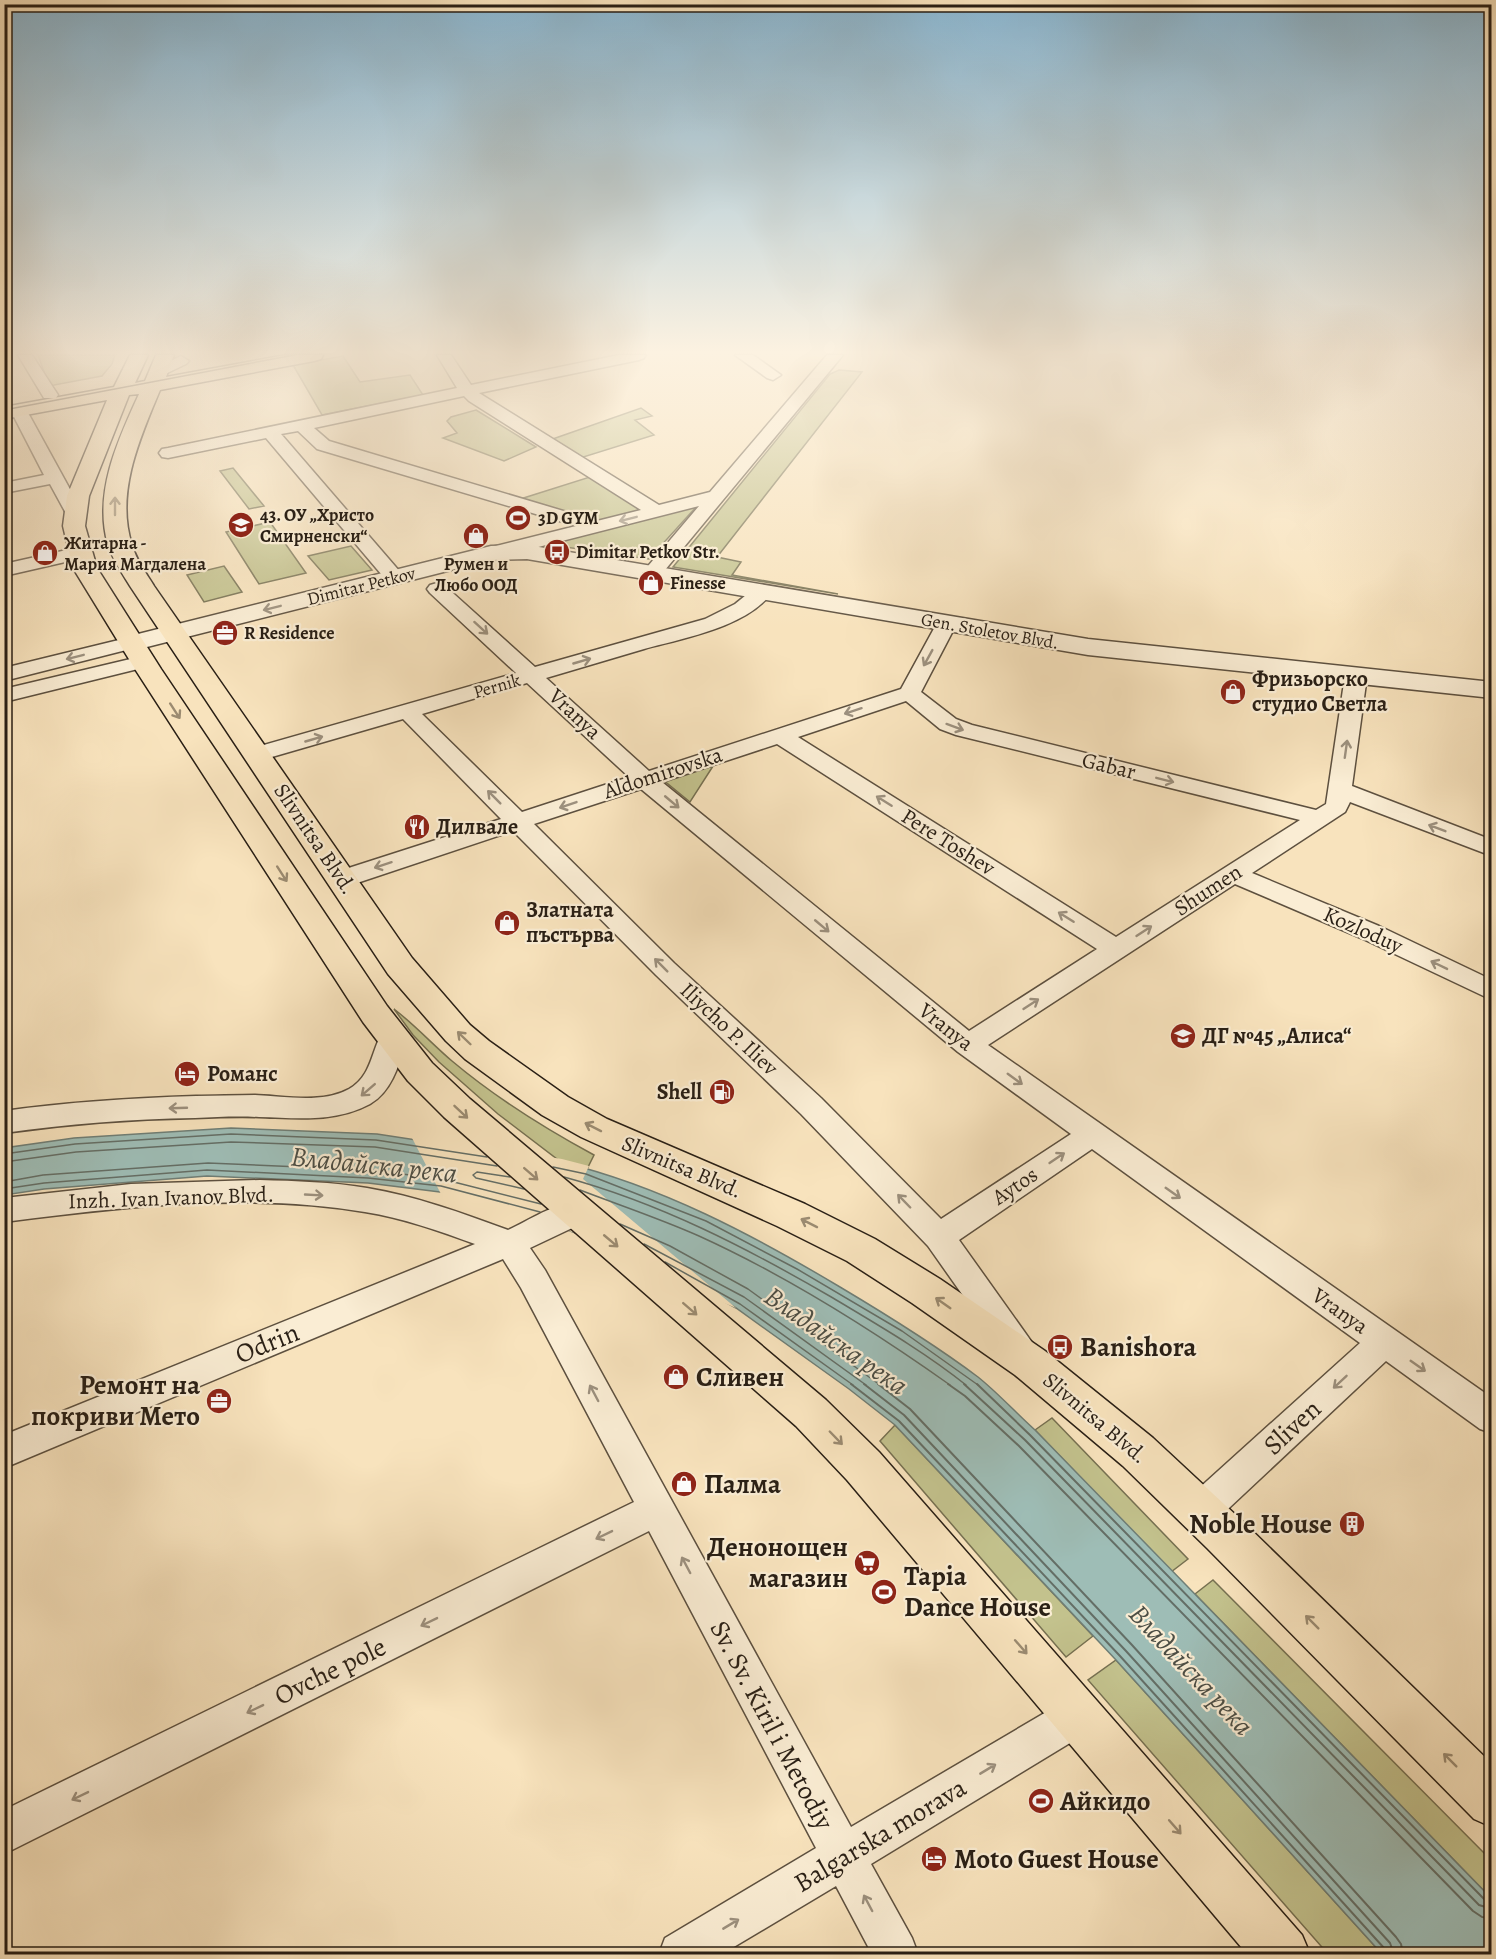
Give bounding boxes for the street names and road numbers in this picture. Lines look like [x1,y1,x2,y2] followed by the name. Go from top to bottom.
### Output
[304,561,419,611] street label: Dimitar Petkov
[919,607,1061,655] street label: Gen. Stoletov Blvd.
[471,668,523,704] street label: Pernik
[541,681,609,747] street label: Vranya
[599,739,727,807] street label: Aldomirovska
[1079,745,1139,787] street label: Gabar
[267,777,363,901] street label: Slivnitsa Blvd.
[895,801,1001,883] street label: Pere Toshev
[1168,857,1248,923] street label: Shumen
[1318,899,1408,961] street label: Kozloduy
[673,976,785,1083] street label: Iliycho P. Iliev
[911,995,980,1058] street label: Vranya
[617,1128,747,1206] street label: Slivnitsa Blvd.
[985,1160,1044,1213] street label: Aytos
[68,1179,274,1217] street label: Inzh. Ivan Ivanov Blvd.
[1305,1280,1375,1342] street label: Vranya
[230,1314,304,1372] street label: Odrin
[1036,1365,1154,1471] street label: Slivnitsa Blvd.
[1255,1391,1329,1463] street label: Sliven
[702,1614,843,1837] street label: Sv. Sv. Kiril i Metodiy
[268,1628,392,1714] street label: Ovche pole
[787,1769,973,1901] street label: Balgarska morava

